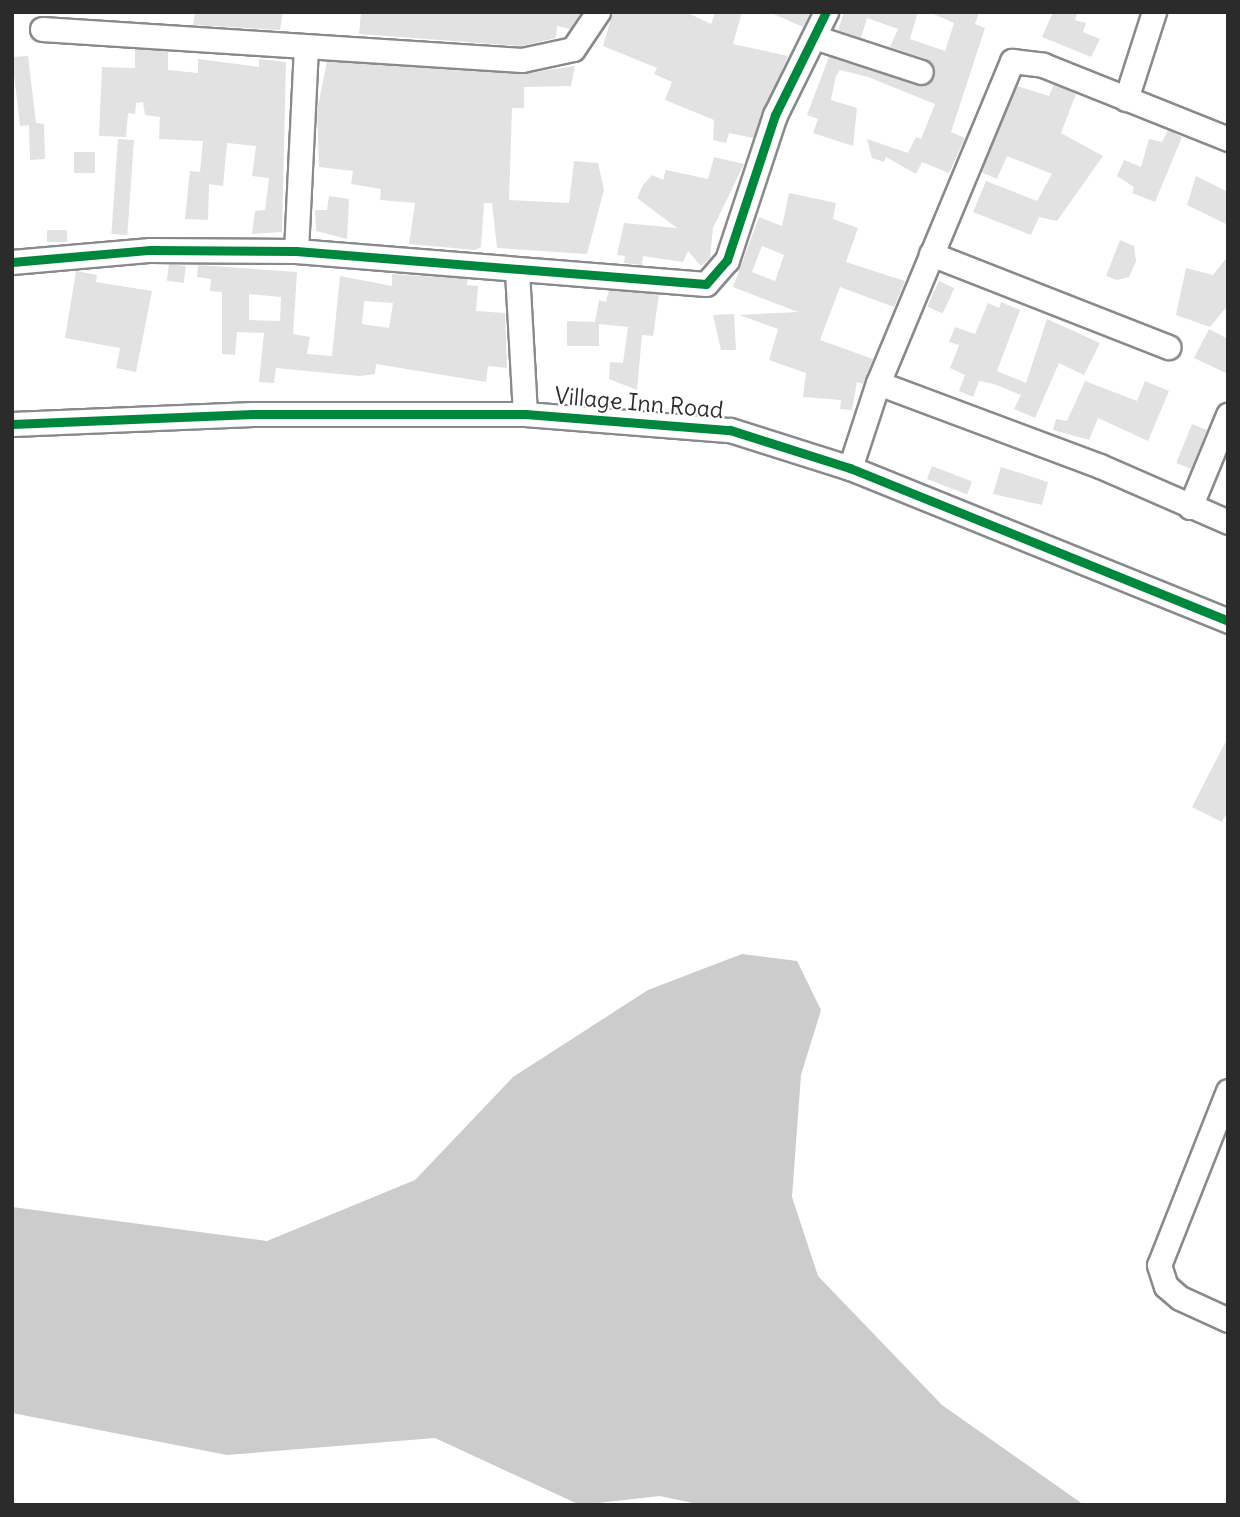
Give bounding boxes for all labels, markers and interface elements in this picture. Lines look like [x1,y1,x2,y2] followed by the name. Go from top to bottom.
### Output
[553,382,725,424] street label: Village Inn Road

